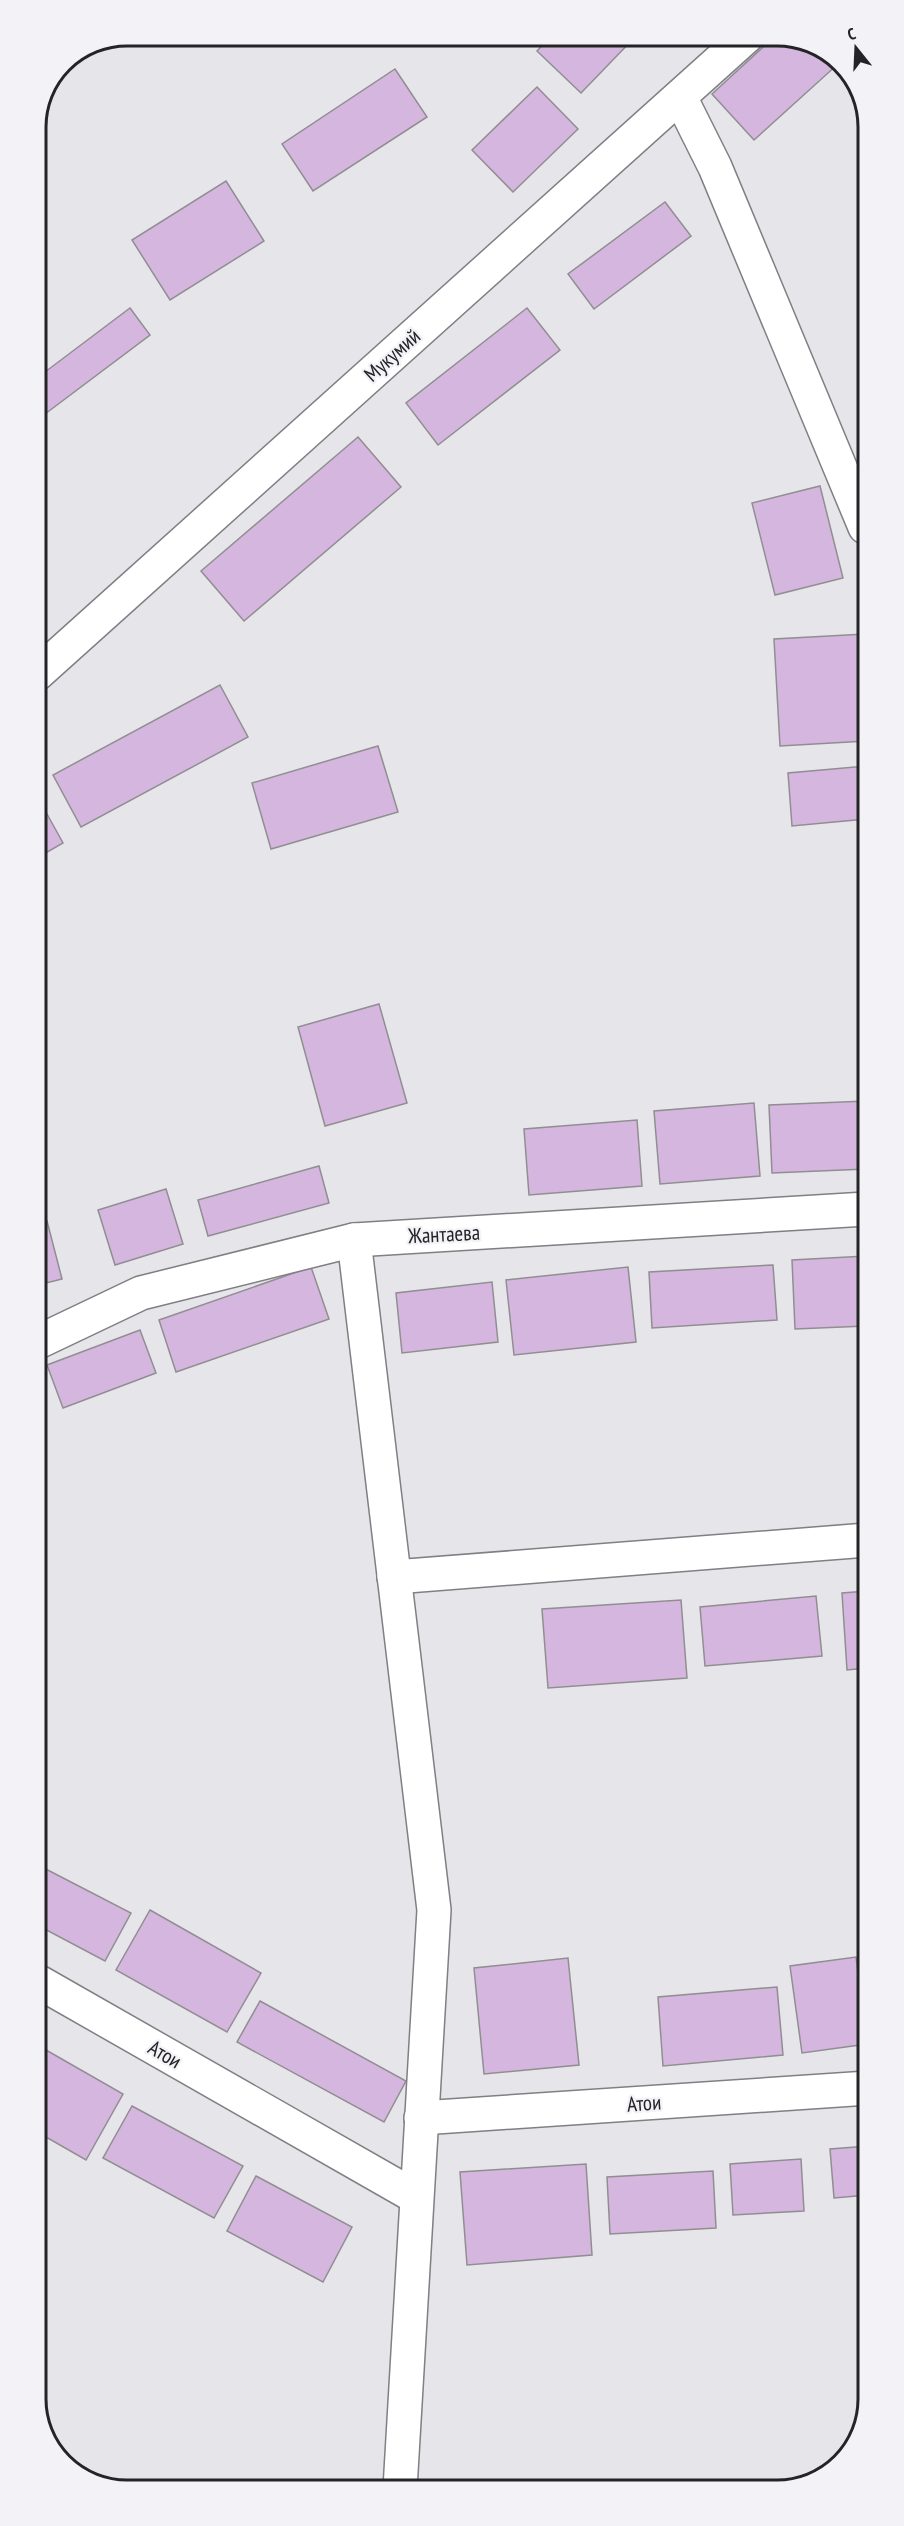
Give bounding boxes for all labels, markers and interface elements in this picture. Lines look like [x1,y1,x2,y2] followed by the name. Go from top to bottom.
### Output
[826,18,886,78] north arrow
[845,23,859,44] text: С
[358,323,426,387] street label: Мукумий
[406,1219,481,1249] street label: Жантаева
[143,2034,187,2074] street label: Атои
[626,2088,662,2118] street label: Атои

